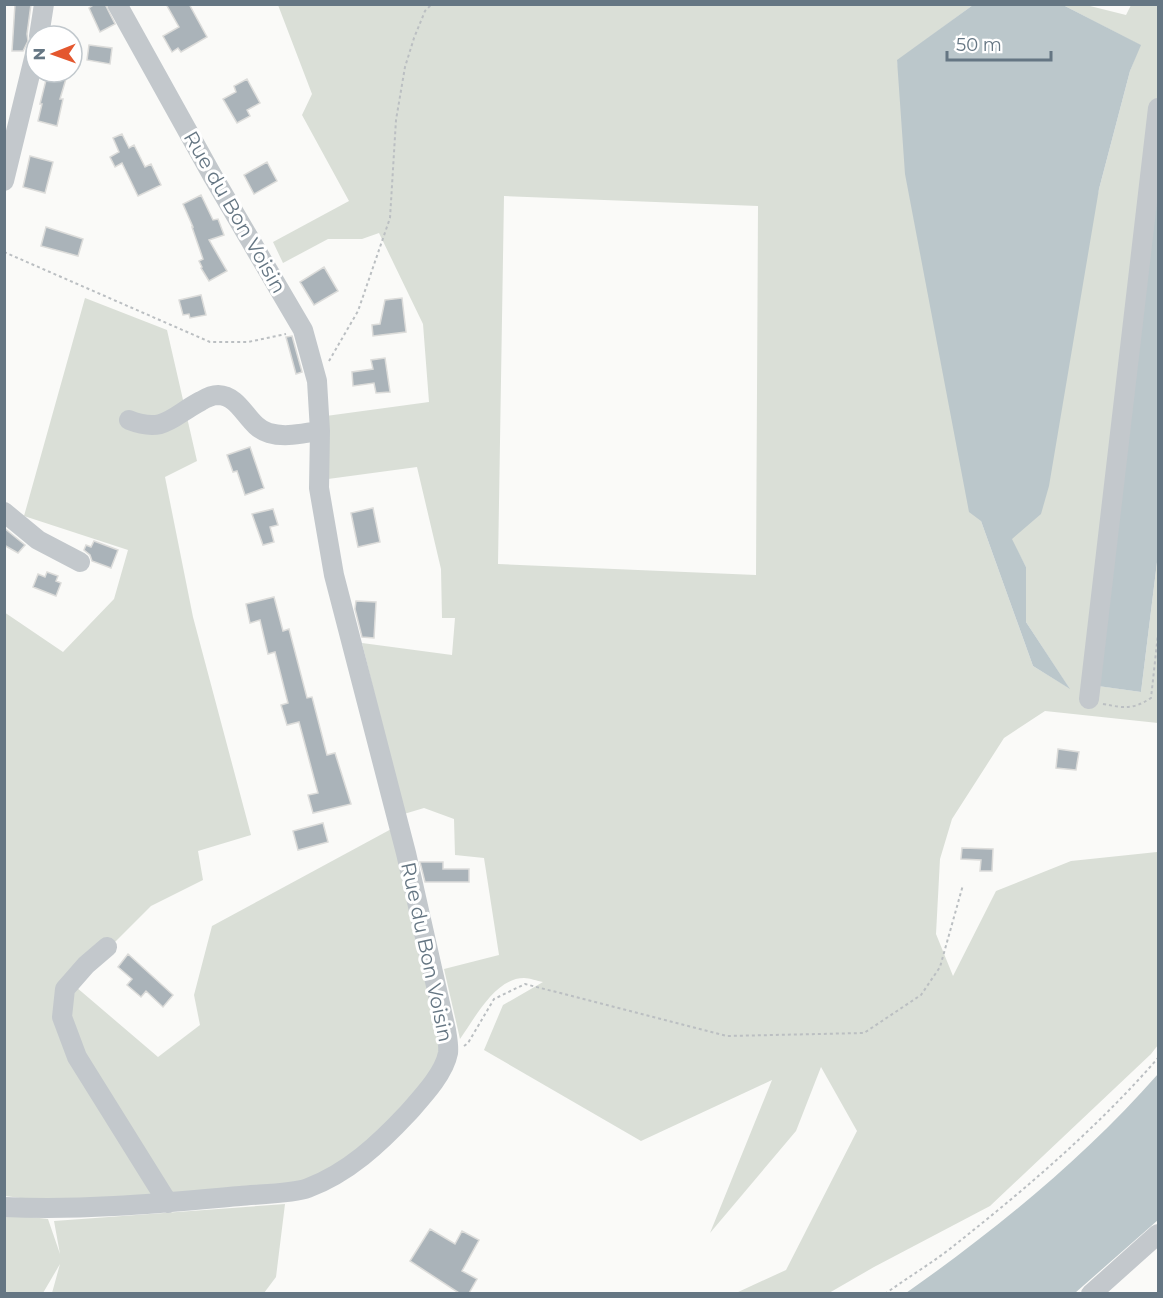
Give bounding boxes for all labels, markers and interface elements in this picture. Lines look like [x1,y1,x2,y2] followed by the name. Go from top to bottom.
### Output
[24,24,84,84] north arrow
[947,24,1050,62] scale bar
[956,34,1002,56] text: 50 m
[30,48,49,61] text: N
[179,127,291,297] street label: Rue du Bon Voisin
[396,860,458,1044] street label: Rue du Bon Voisin

